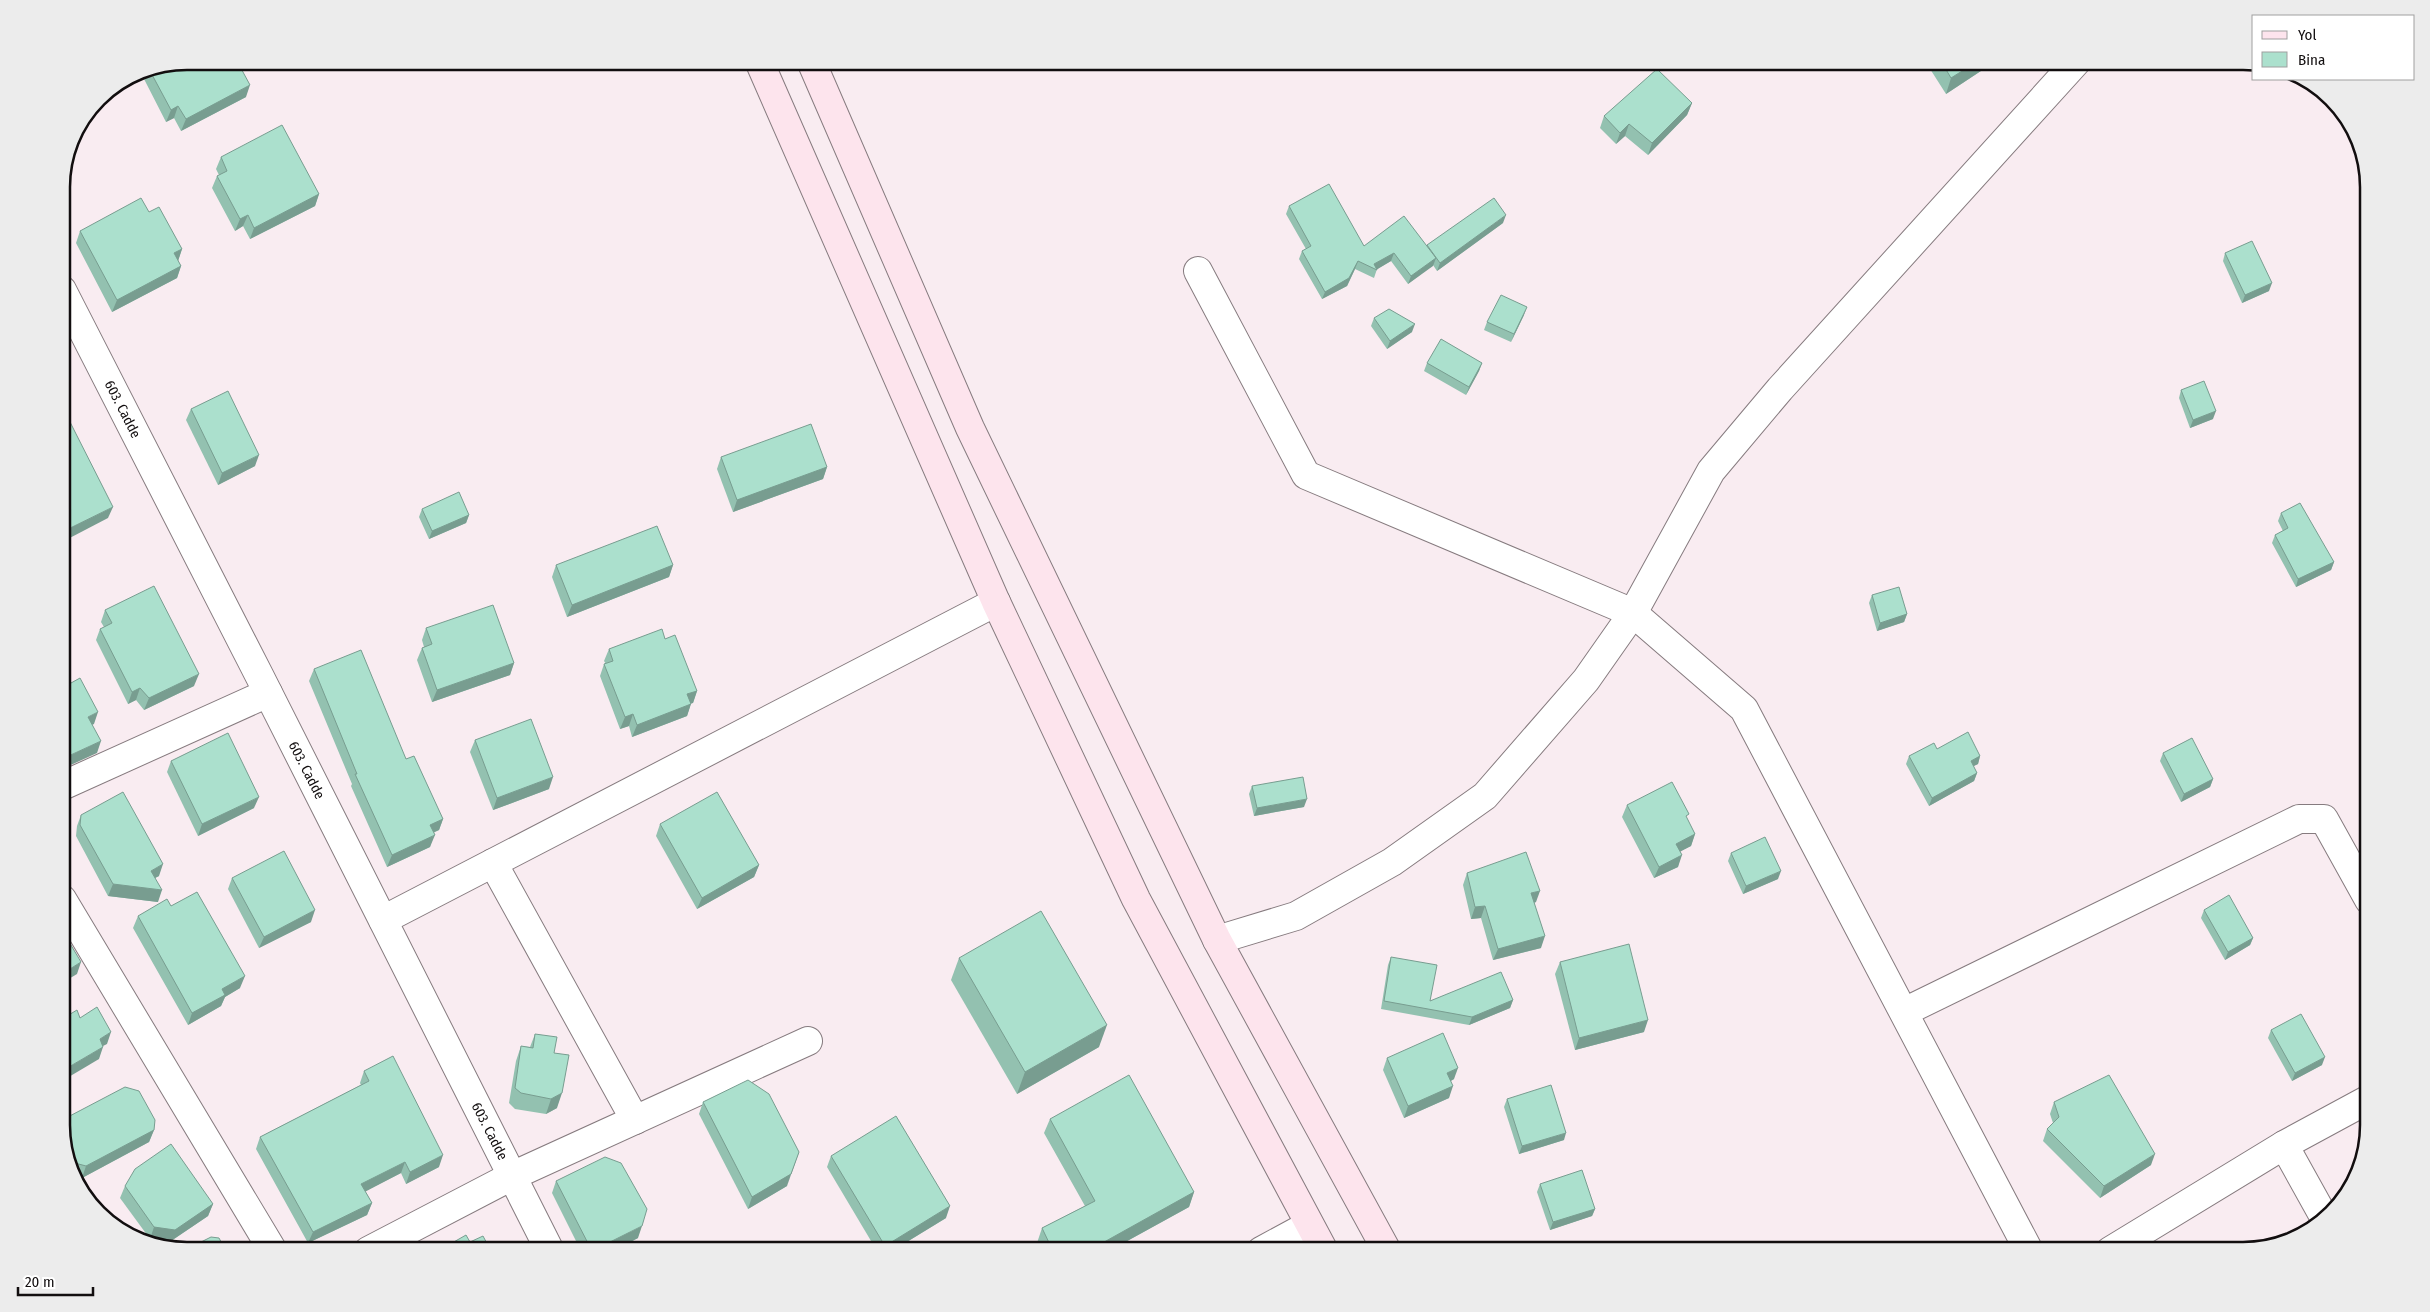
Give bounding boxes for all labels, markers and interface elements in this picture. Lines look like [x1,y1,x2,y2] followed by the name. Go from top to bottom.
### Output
[2252,15,2415,80] legend
[2298,26,2316,44] text: Yol
[2298,51,2325,69] text: Bina
[101,378,144,441] street label: 603. Cadde
[285,739,328,802] street label: 603. Cadde
[468,1100,511,1163] street label: 603. Cadde
[18,1264,92,1296] scale bar
[25,1273,55,1291] text: 20 m

